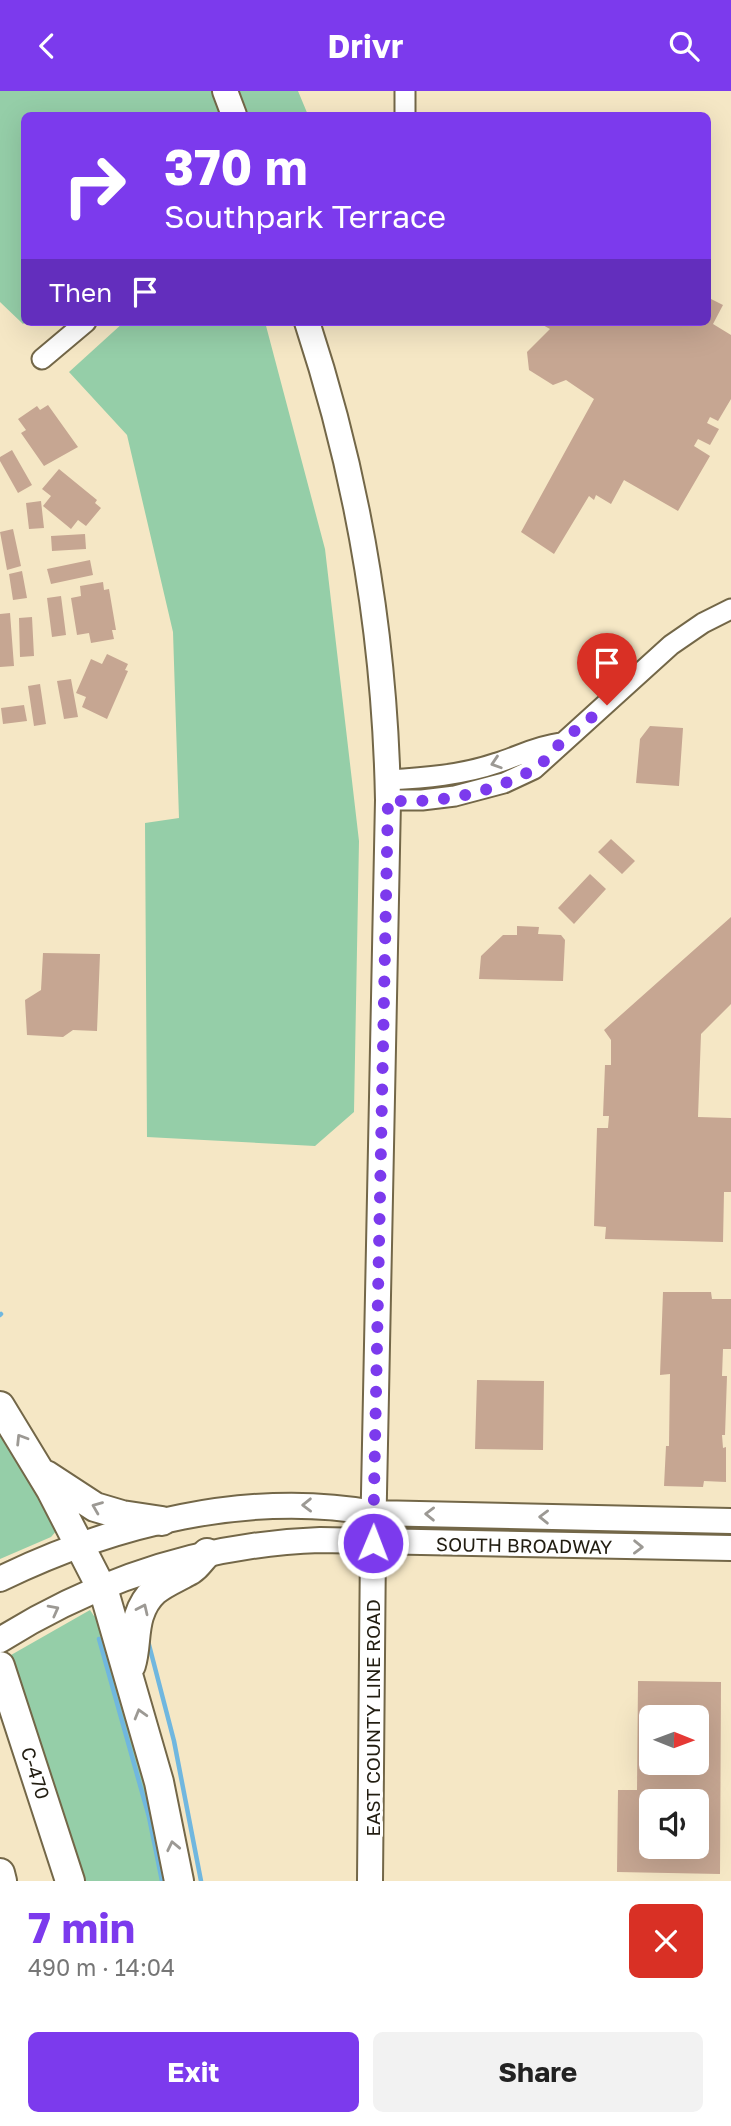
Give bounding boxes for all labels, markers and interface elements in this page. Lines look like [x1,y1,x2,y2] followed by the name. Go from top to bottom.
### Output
[28,27,66,65] icon: back
[328,27,403,65] text: Drivr
[665,27,703,65] icon: search
[164,137,308,196] text: 370 m
[49,140,140,231] icon: right
[164,197,446,235] text: Southpark Terrace
[126,273,164,311] icon: arrive
[49,277,112,308] text: Then
[577,633,637,705] pin
[588,644,626,682] icon: arrive
[490,755,502,769] one-way arrow
[16,1434,29,1447] one-way arrow
[301,1498,312,1513] one-way arrow
[92,1501,104,1515] one-way arrow
[336,1506,410,1580] position arrow
[424,1506,435,1522] one-way arrow
[538,1509,549,1524] one-way arrow
[436,1532,612,1558] street label: SOUTH BROADWAY
[633,1539,643,1555] one-way arrow
[361,1599,384,1837] street label: EAST COUNTY LINE ROAD
[47,1604,59,1618] one-way arrow
[135,1604,149,1616] one-way arrow
[639,1705,709,1775] north arrow
[639,1705,709,1859] map controls
[133,1708,148,1720] one-way arrow
[17,1744,55,1802] street label: C-470
[639,1789,709,1859] button: sound
[166,1840,181,1852] one-way arrow
[28,1902,135,1952] text: 7 min
[629,1904,703,1978] button: close
[28,1953,175,1981] text: 490 m · 14:04
[28,2032,359,2112] button: Exit
[373,2032,703,2112] button: Share

